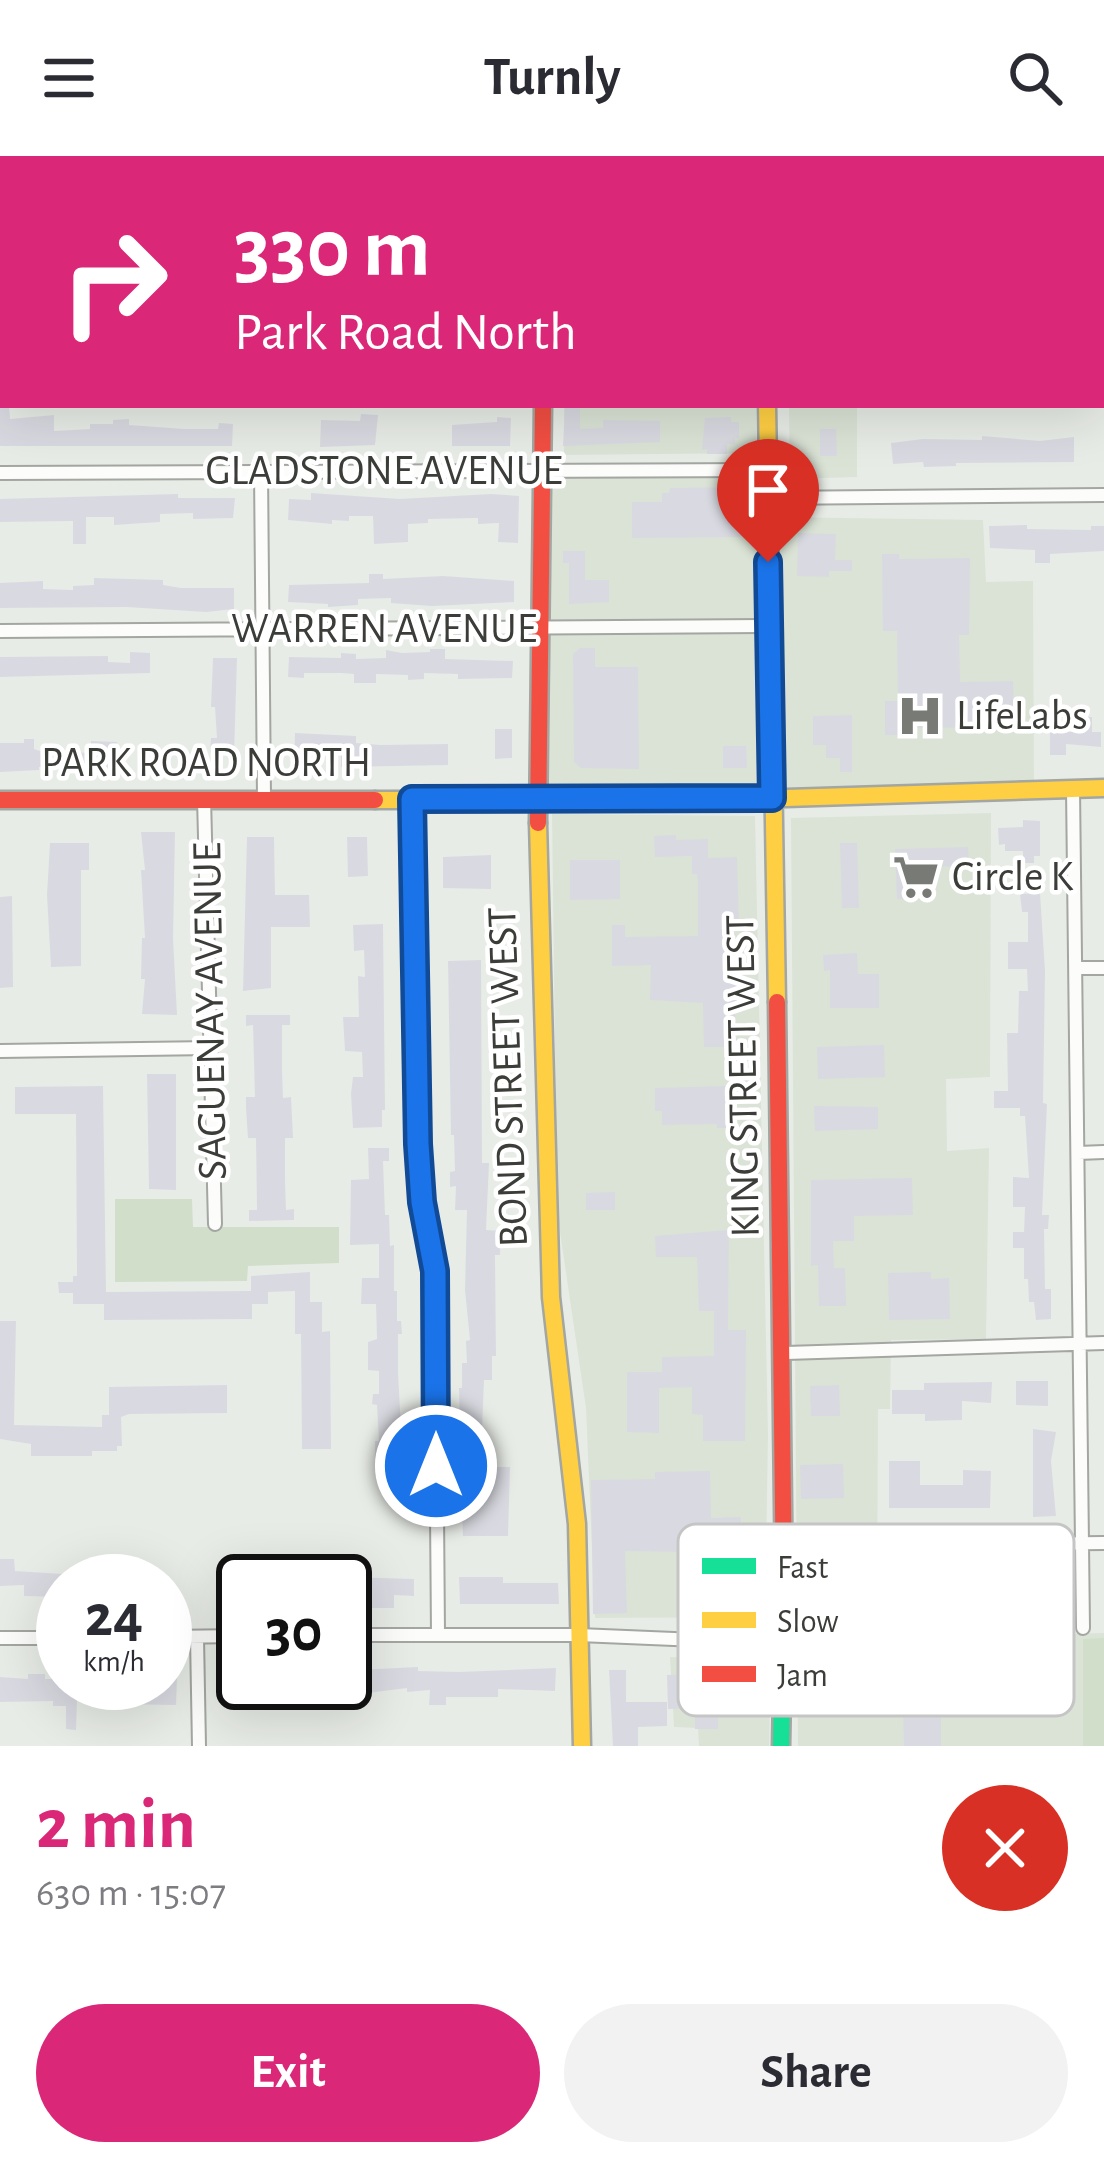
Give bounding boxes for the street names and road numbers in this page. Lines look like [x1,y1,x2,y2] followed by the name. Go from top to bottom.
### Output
[205,450,563,492] street label: GLADSTONE AVENUE
[231,608,537,650] street label: WARREN AVENUE
[41,742,371,784] street label: PARK ROAD NORTH
[186,842,234,1180] street label: SAGUENAY AVENUE
[481,906,535,1248] street label: BOND STREET WEST
[719,914,767,1238] street label: KING STREET WEST

